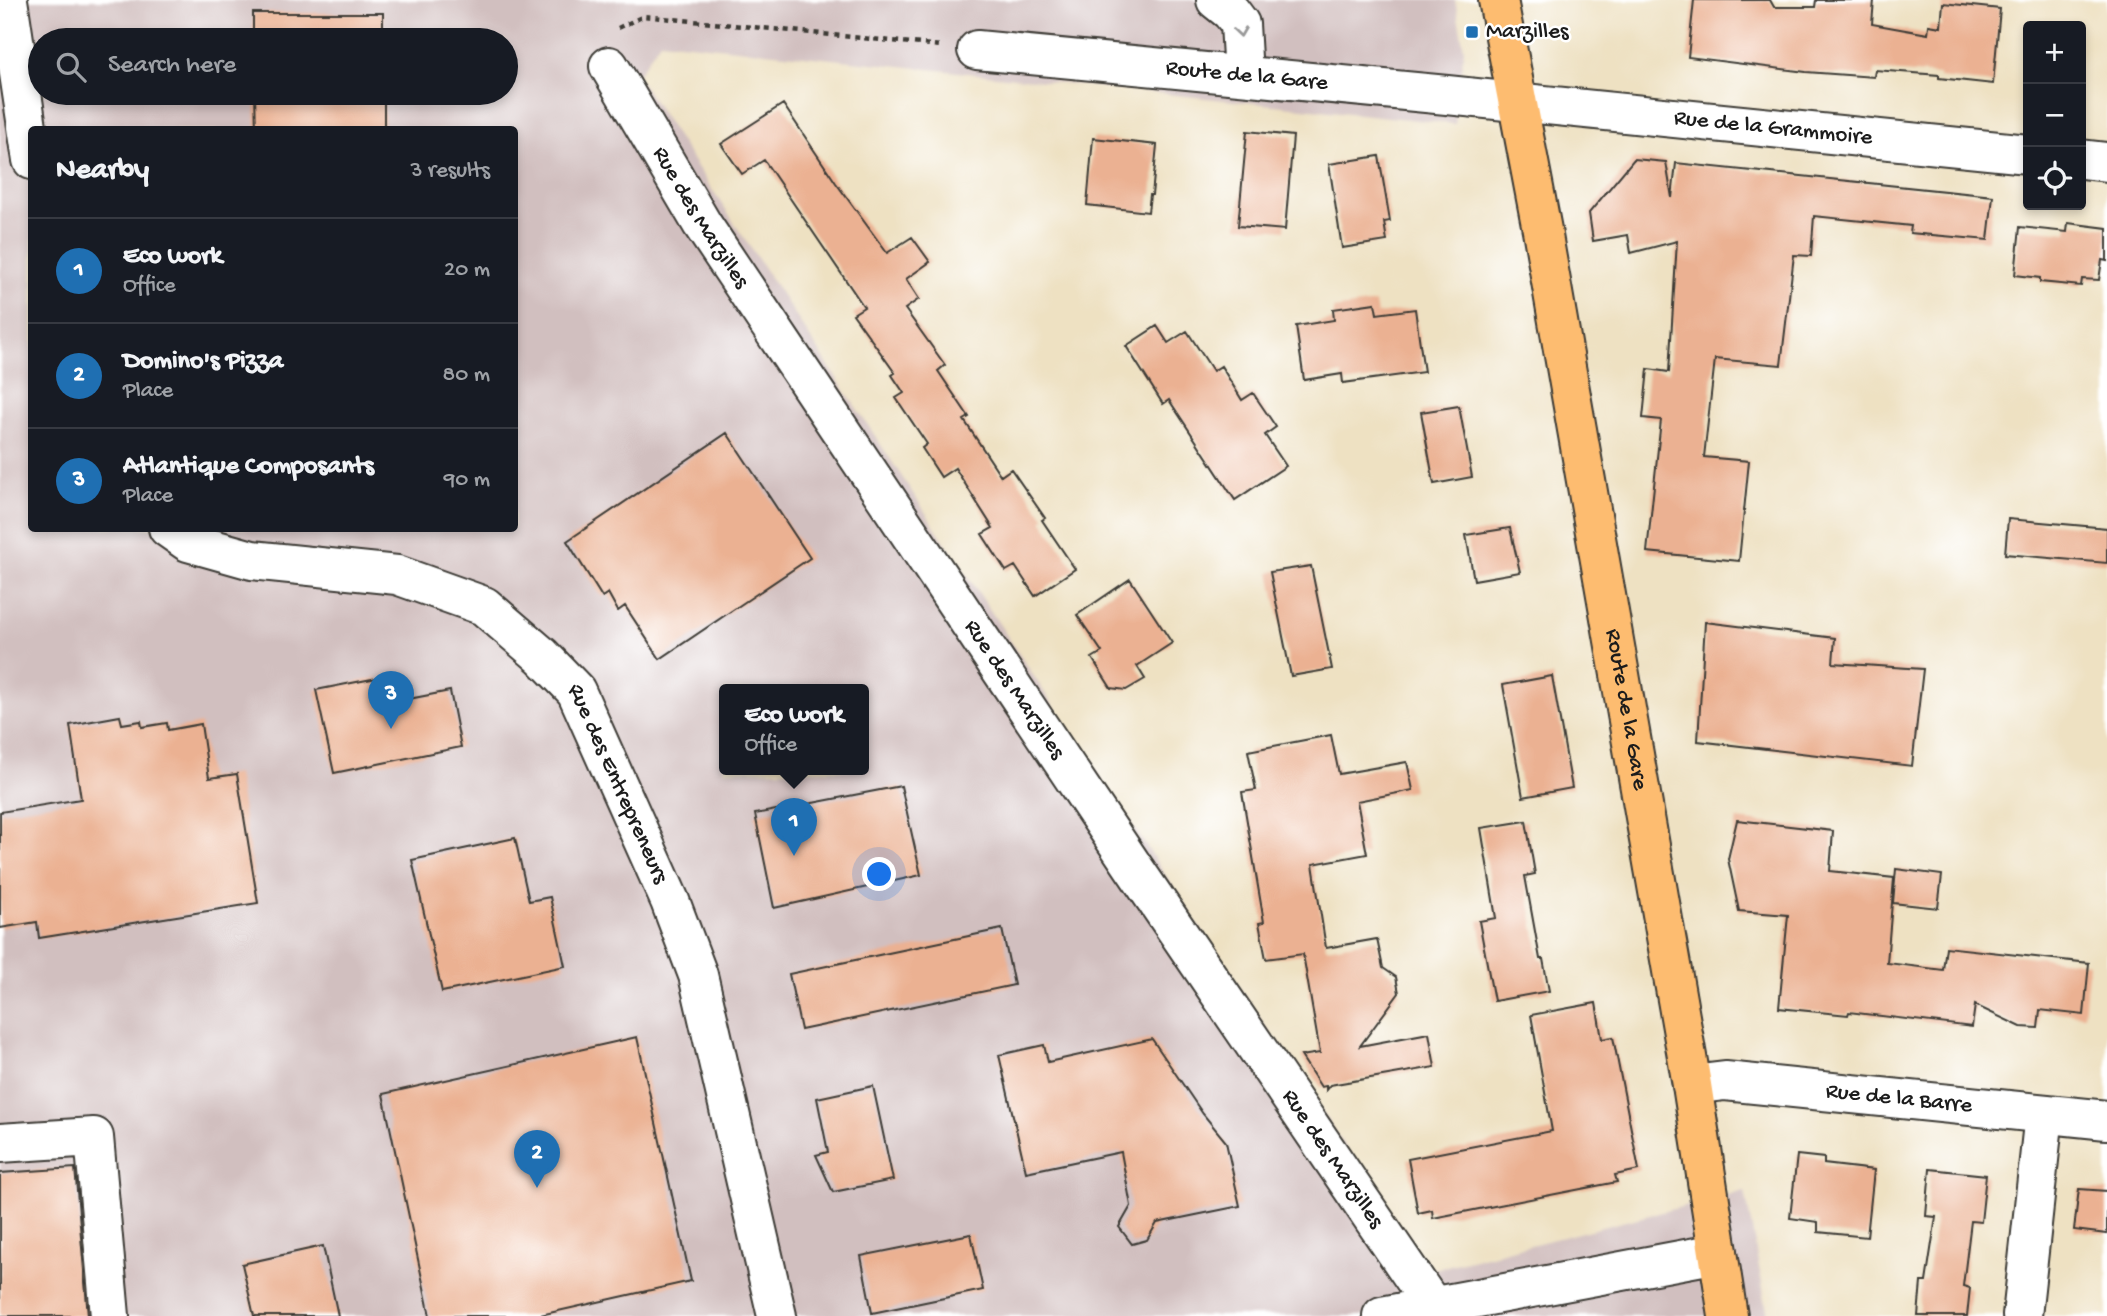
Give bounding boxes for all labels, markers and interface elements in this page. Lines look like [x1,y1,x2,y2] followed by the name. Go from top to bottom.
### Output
[1486,19,1569,46] place label: Marzilles
[2023,21,2086,210] map controls
[2023,21,2086,84] button: +
[1464,24,1480,40] marker: Marzilles
[1232,27,1247,38] one-way arrow
[28,28,518,105] search box
[52,48,90,86] icon: search
[108,51,236,82] text: Search here
[1164,55,1330,97] street label: Route de la Gare
[2023,84,2086,147] button: −
[1673,105,1875,152] street label: Rue de la Grammoire
[646,142,755,294] street label: Rue des Marzilles
[2023,147,2086,210] button: locate
[56,154,149,189] text: Nearby
[410,158,490,185] text: 3 results
[123,242,222,273] text: Eco work
[74,257,84,284] text: 1
[444,257,490,284] text: 20 m
[123,273,176,300] text: Office
[123,347,283,378] text: Domino's Pizza
[73,362,85,389] text: 2
[443,362,490,389] text: 80 m
[123,378,173,405] text: Place
[123,452,374,483] text: Atlantique Composants
[73,467,85,494] text: 3
[444,467,490,494] text: 90 m
[123,483,173,510] text: Place
[958,615,1071,765] street label: Rue des Marzilles
[1599,627,1654,793] street label: Route de la Gare
[368,671,414,729] pin: 3
[562,677,674,888] street label: Rue des Entrepreneurs
[719,684,869,775] popup
[744,701,844,732] text: Eco work
[744,732,797,759] text: Office
[771,798,817,856] pin: 1
[862,857,896,891] your location
[1824,1078,1974,1120] street label: Rue de la Barre
[1276,1084,1390,1234] street label: Rue des Marzilles
[514,1130,560,1188] pin: 2

